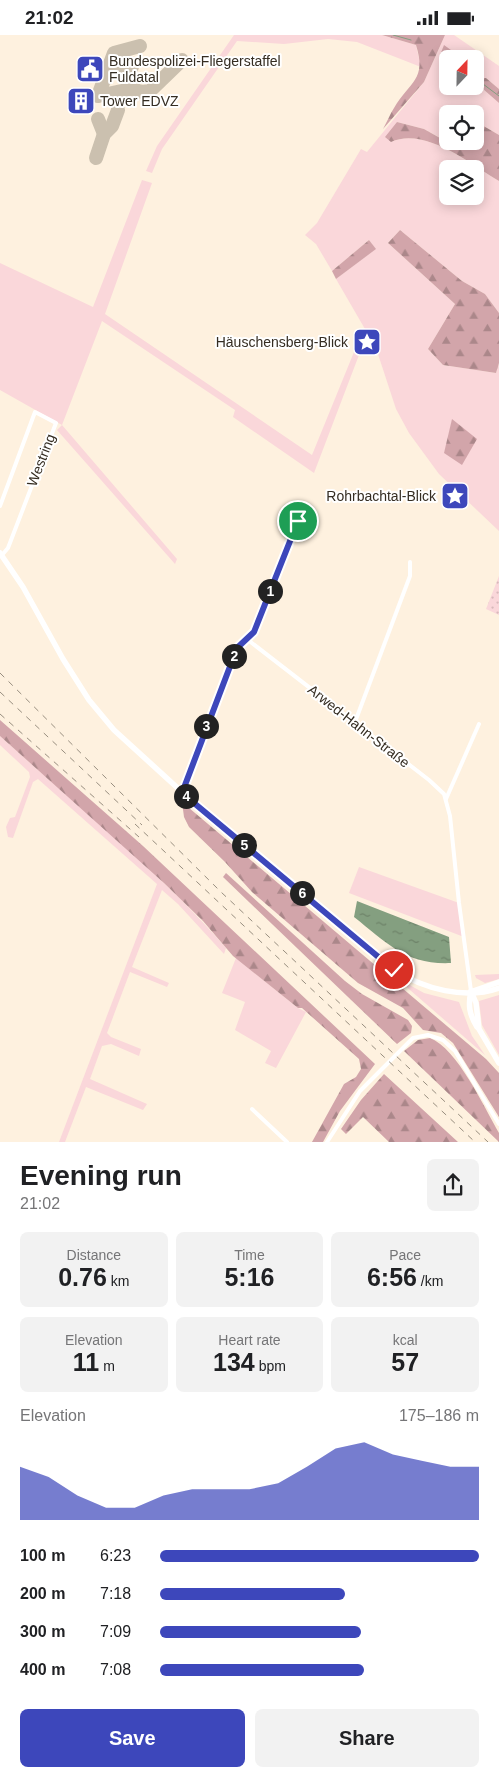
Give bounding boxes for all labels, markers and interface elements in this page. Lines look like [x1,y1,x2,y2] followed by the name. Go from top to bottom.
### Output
[25,7,74,28] text: 21:02
[439,50,484,95] north arrow
[439,50,484,205] map controls
[109,53,281,85] place label: Bundespolizei-Fliegerstaffel Fuldatal
[75,54,105,84] public building icon: Bundespolizei-Fliegerstaffel Fuldatal
[66,86,96,116] building icon: Tower EDVZ
[100,93,179,109] place label: Tower EDVZ
[439,105,484,150] button: locate
[439,160,484,205] button: layers
[352,327,382,357] place icon: Häuschensberg-Blick
[216,334,349,350] place label: Häuschensberg-Blick
[24,431,58,489] street label: Westring
[440,481,470,511] place icon: Rohrbachtal-Blick
[326,488,437,504] place label: Rohrbachtal-Blick
[277,500,319,542] pin
[284,507,312,535] icon: arrive
[258,579,282,603] pin: 1
[267,583,274,599] text: 1
[222,643,246,669] pin: 2
[231,648,238,664] text: 2
[305,681,413,771] street label: Arwed-Hahn-Straße
[194,713,218,739] pin: 3
[203,718,210,734] text: 3
[174,783,198,809] pin: 4
[183,788,190,804] text: 4
[232,833,256,857] pin: 5
[241,837,248,853] text: 5
[290,881,314,905] pin: 6
[299,885,306,901] text: 6
[373,949,415,991] pin
[380,956,408,984] icon: check
[427,1159,479,1211] button: share
[20,1160,182,1191] text: Evening run
[20,1195,60,1212] text: 21:02
[67,1247,121,1263] text: Distance
[234,1247,265,1263] text: Time
[389,1247,421,1263] text: Pace
[58,1263,107,1291] text: 0.76
[224,1263,275,1291] text: 5:16
[367,1263,417,1291] text: 6:56
[107,1273,129,1289] text: km
[417,1273,443,1289] text: /km
[65,1332,123,1348] text: Elevation
[218,1332,281,1348] text: Heart rate
[393,1332,418,1348] text: kcal
[73,1348,99,1376] text: 11
[213,1348,255,1376] text: 134
[391,1348,419,1376] text: 57
[99,1358,115,1374] text: m
[255,1358,286,1374] text: bpm
[20,1407,86,1424] text: Elevation
[399,1407,479,1424] text: 175–186 m
[20,1547,65,1564] text: 100 m
[100,1547,131,1564] text: 6:23
[20,1585,65,1602] text: 200 m
[100,1585,131,1602] text: 7:18
[20,1623,65,1640] text: 300 m
[100,1623,131,1640] text: 7:09
[20,1661,65,1678] text: 400 m
[100,1661,131,1678] text: 7:08
[20,1709,245,1767] button: Save
[255,1709,479,1767] button: Share

